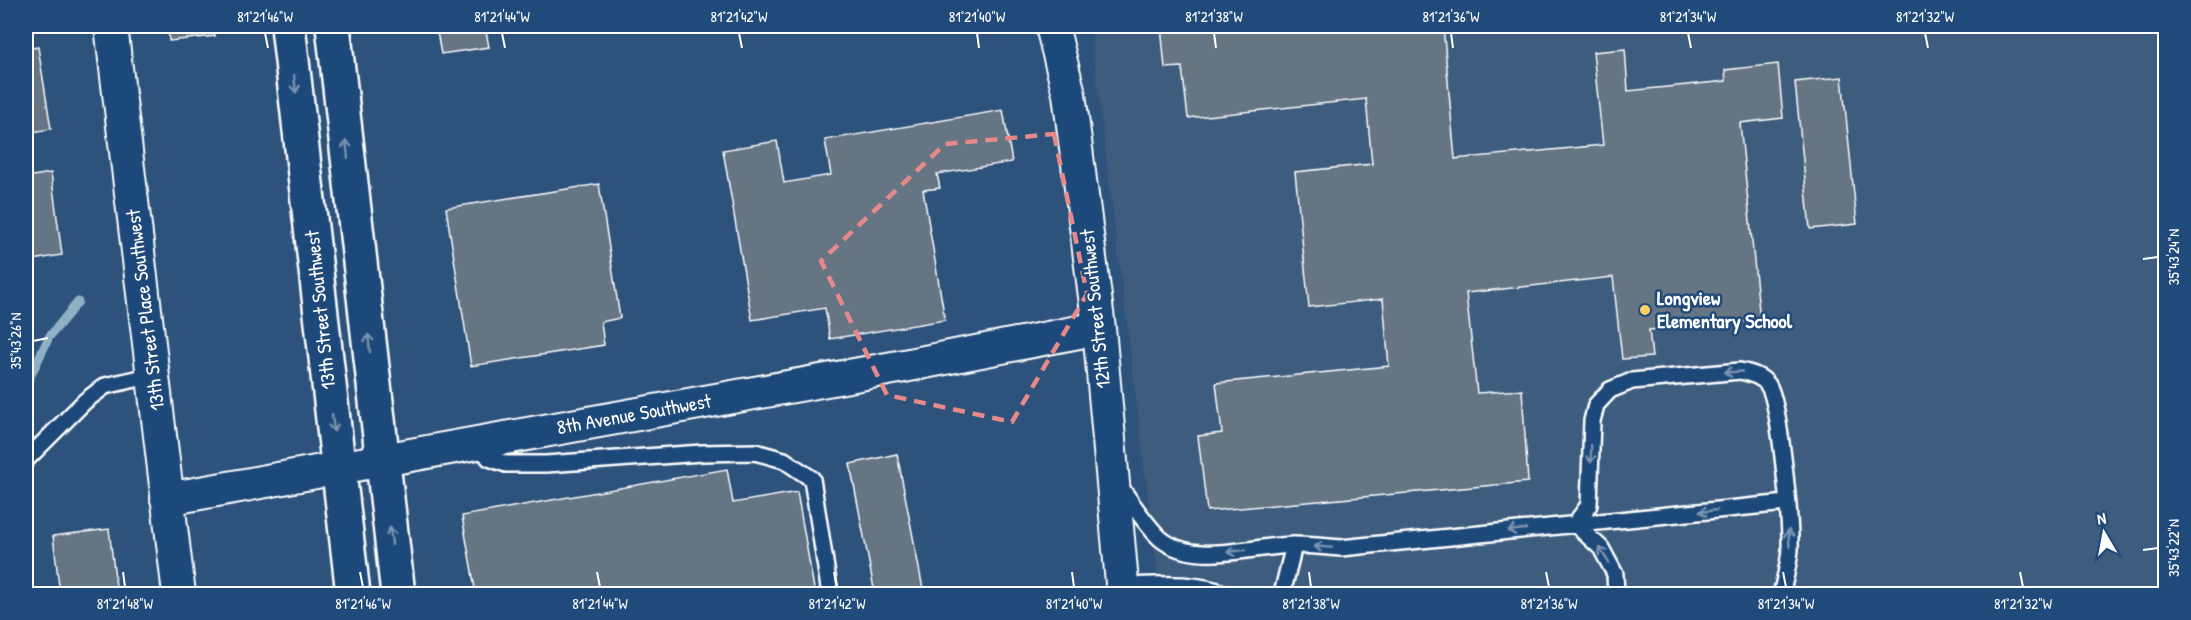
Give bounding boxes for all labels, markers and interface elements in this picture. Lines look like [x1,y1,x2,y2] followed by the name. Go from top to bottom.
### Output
[237,6,294,27] text: 81°21'46"W
[474,6,530,27] text: 81°21'44"W
[711,6,768,27] text: 81°21'42"W
[949,6,1006,27] text: 81°21'40"W
[1185,6,1243,27] text: 81°21'38"W
[1423,6,1480,27] text: 81°21'36"W
[1660,6,1717,27] text: 81°21'34"W
[1896,6,1955,27] text: 81°21'32"W
[290,73,301,93] one-way arrow
[341,139,352,159] one-way arrow
[119,207,170,412] street label: 13th Street Place Southwest
[1073,227,1116,390] street label: 12th Street Southwest
[298,228,341,391] street label: 13th Street Southwest
[2163,229,2184,285] text: 35°43'24"N
[1657,284,1793,335] place label: Longview Elementary School
[1638,303,1652,317] marker: Longview Elementary School
[5,313,26,369] text: 35°43'26"N
[363,333,374,353] one-way arrow
[1723,367,1743,378] one-way arrow
[555,386,714,440] street label: 8th Avenue Southwest
[328,413,339,433] one-way arrow
[1585,444,1597,464] one-way arrow
[2074,503,2134,563] north arrow
[1699,506,1719,517] one-way arrow
[2095,507,2108,530] text: N
[2163,519,2184,577] text: 35°43'22"N
[1507,525,1527,536] one-way arrow
[385,527,396,547] one-way arrow
[1784,529,1795,549] one-way arrow
[1313,541,1333,552] one-way arrow
[1227,546,1247,557] one-way arrow
[1597,547,1609,564] one-way arrow
[97,593,154,614] text: 81°21'48"W
[335,593,392,614] text: 81°21'46"W
[572,593,628,614] text: 81°21'44"W
[809,593,866,614] text: 81°21'42"W
[1046,593,1103,614] text: 81°21'40"W
[1282,593,1340,614] text: 81°21'38"W
[1521,593,1578,614] text: 81°21'36"W
[1758,593,1815,614] text: 81°21'34"W
[1994,593,2053,614] text: 81°21'32"W

